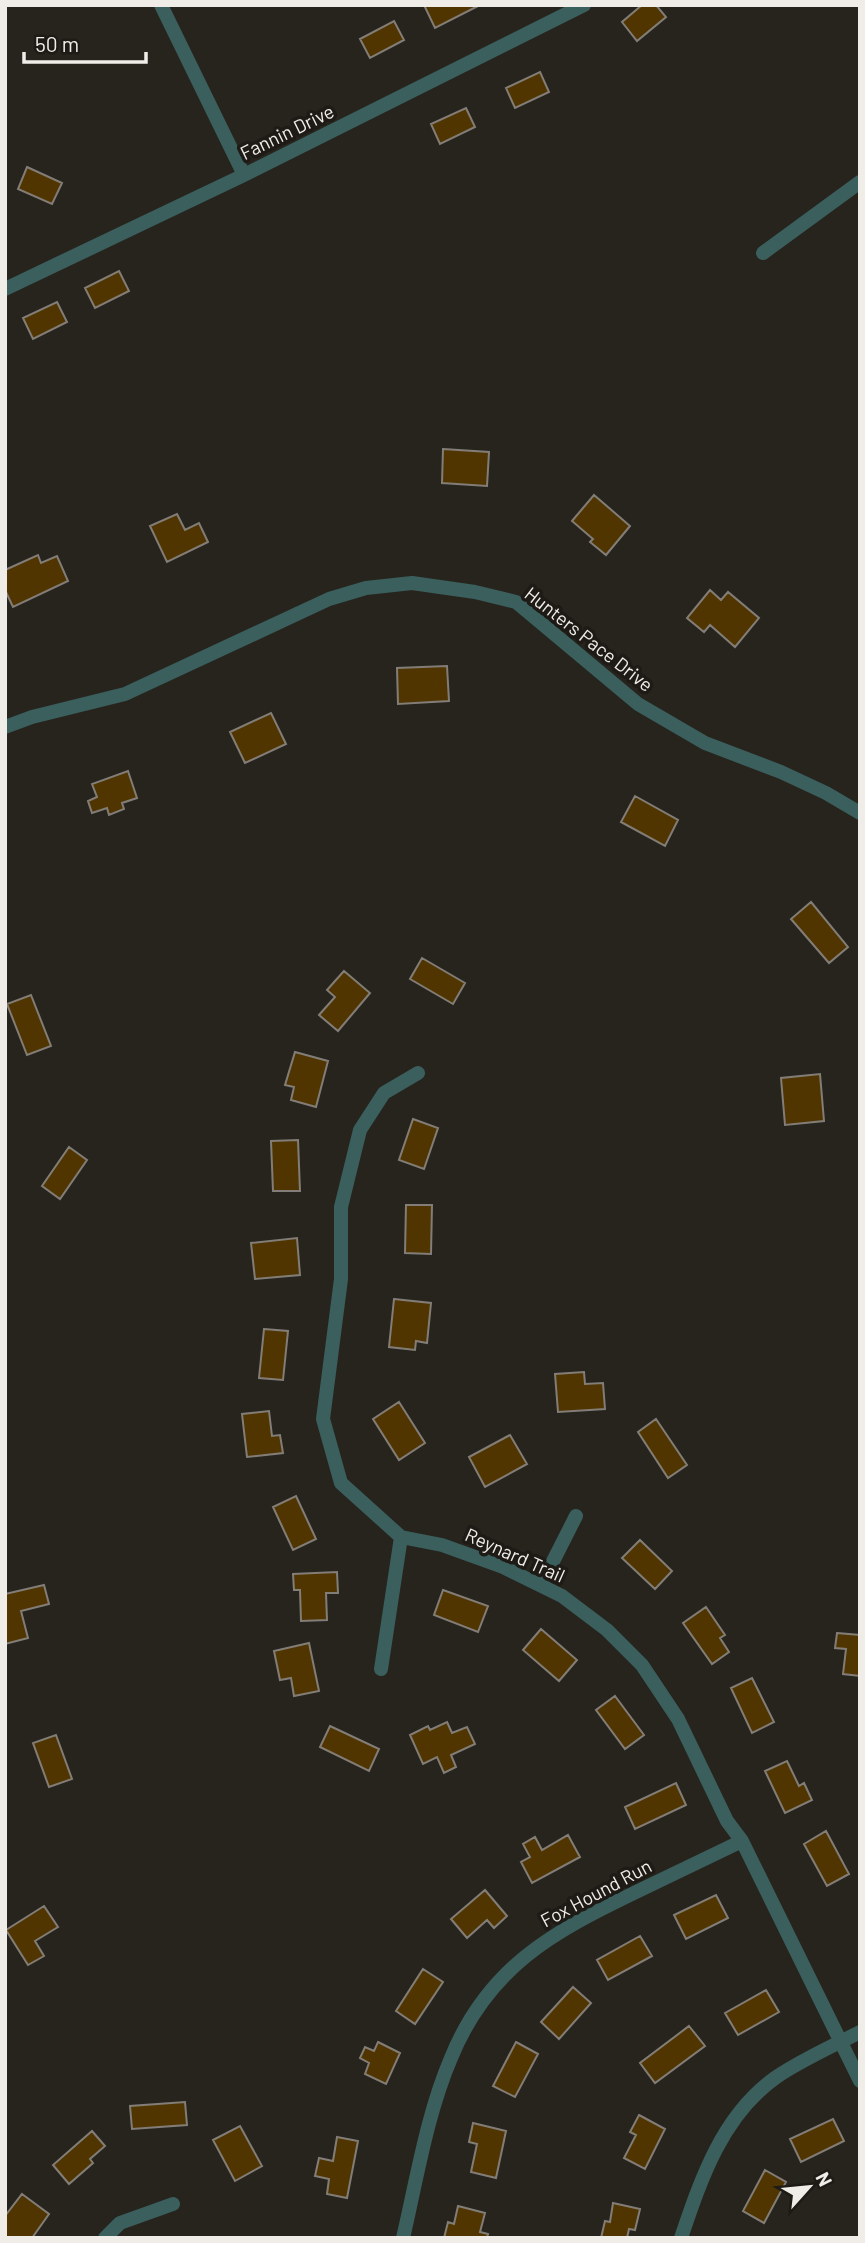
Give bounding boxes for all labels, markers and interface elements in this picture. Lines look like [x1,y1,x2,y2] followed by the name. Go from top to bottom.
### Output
[24,21,147,65] scale bar
[35,31,79,56] text: 50 m
[236,99,337,164] street label: Fannin Drive
[521,581,658,696] street label: Hunters Pace Drive
[462,1522,569,1587] street label: Reynard Trail
[536,1854,655,1931] street label: Fox Hound Run
[774,2152,844,2222] north arrow
[811,2168,838,2190] text: N

